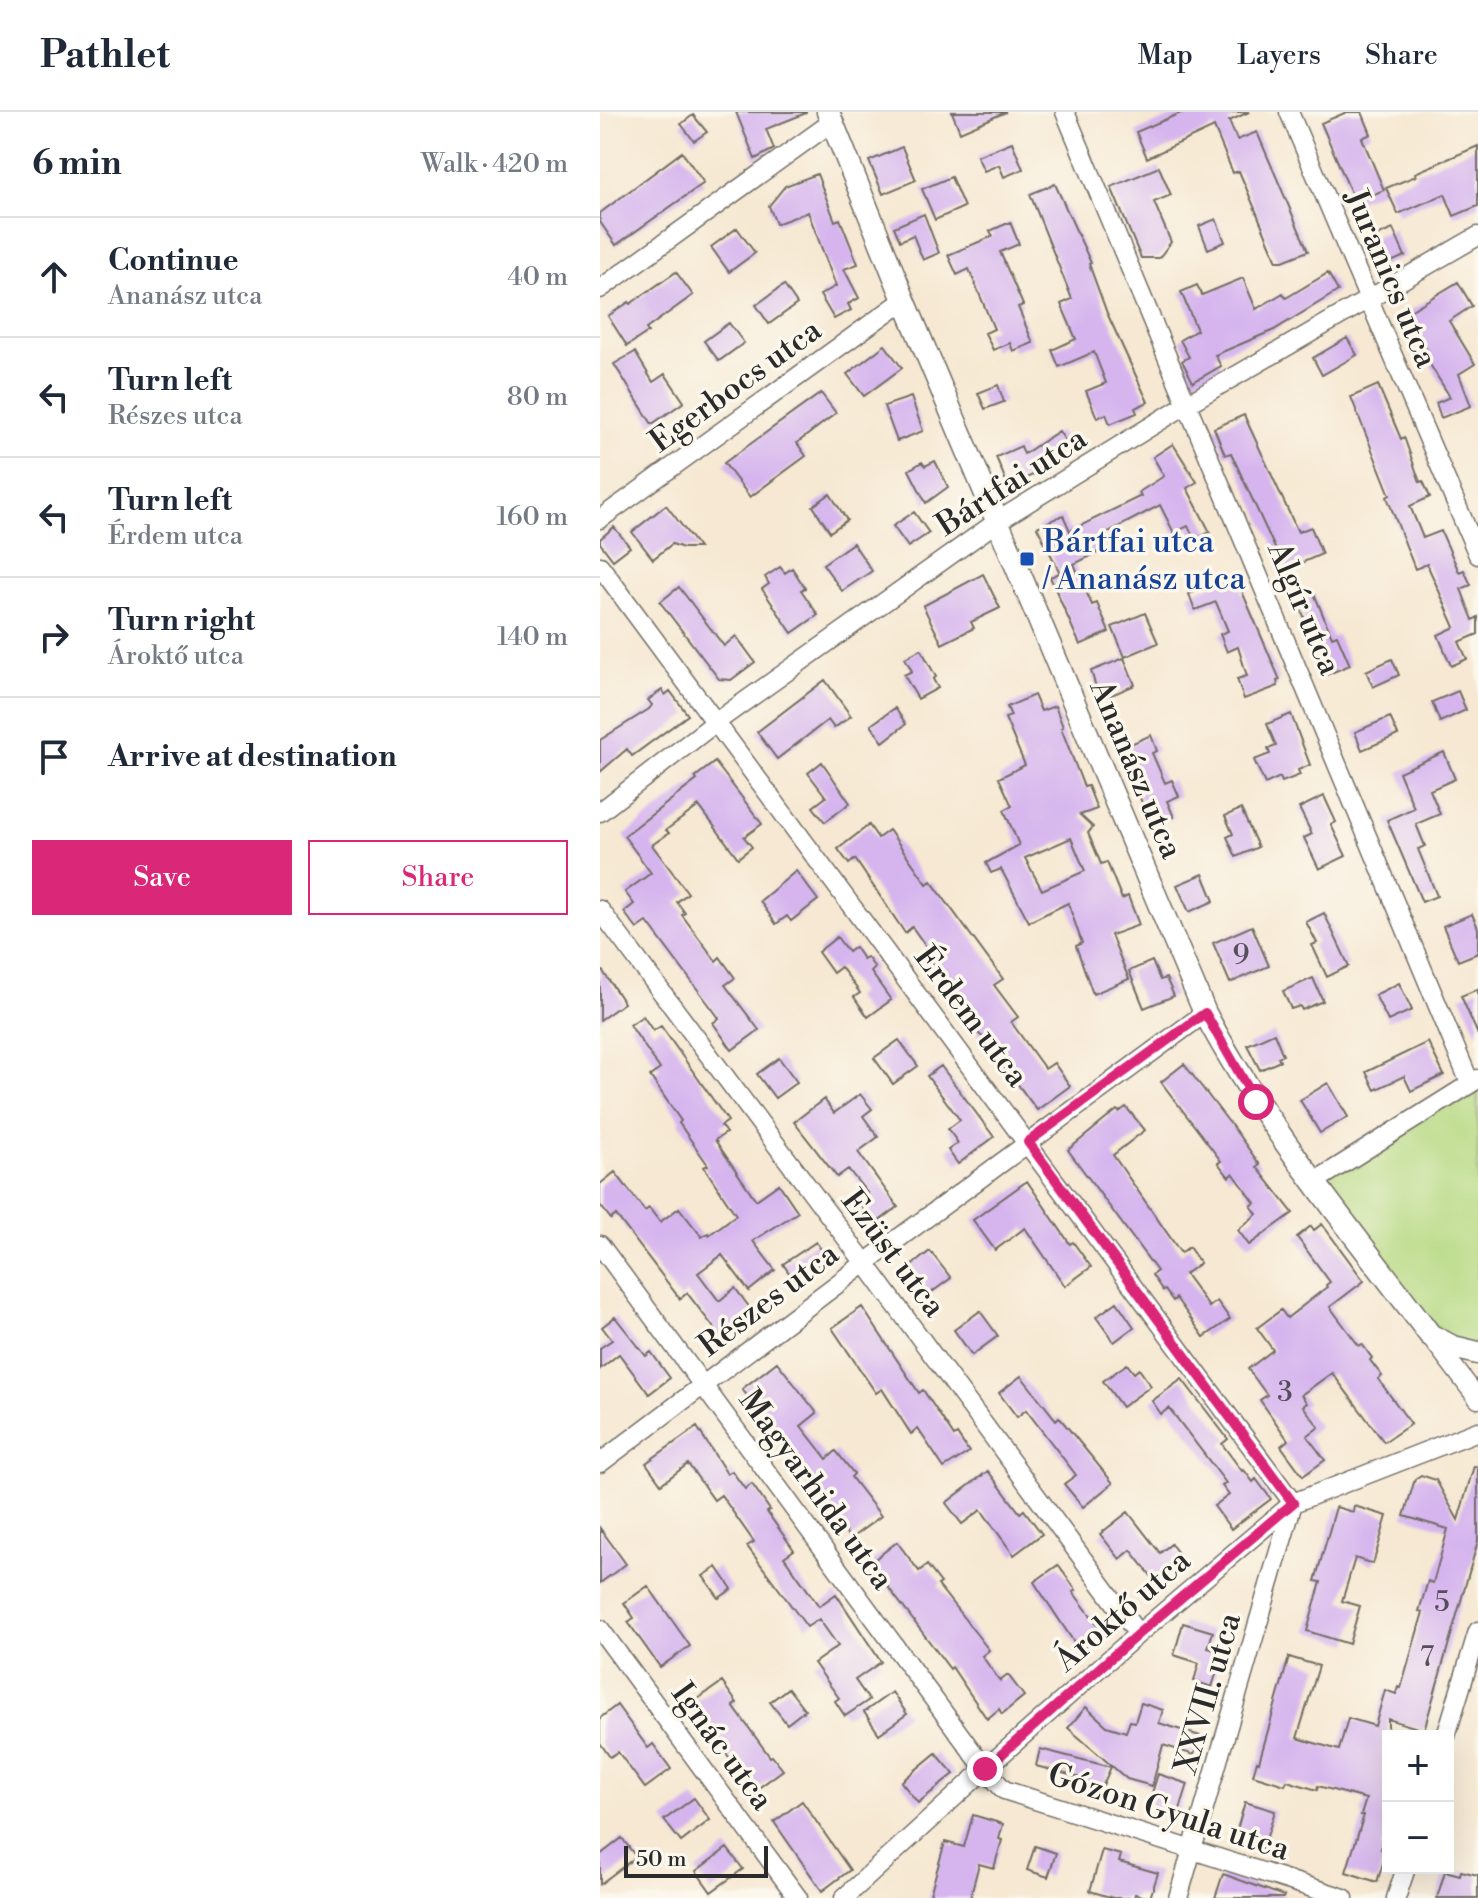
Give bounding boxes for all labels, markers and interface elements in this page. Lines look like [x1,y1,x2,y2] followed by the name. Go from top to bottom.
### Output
[40,32,170,79] text: Pathlet
[1138,38,1193,73] text: Map
[1237,38,1321,73] text: Layers
[1365,38,1438,73] text: Share
[32,143,122,185] text: 6 min
[421,148,568,180] text: Walk · 420 m
[1335,182,1447,374] street label: Juranics utca
[108,242,239,280] text: Continue
[32,255,76,299] icon: ahead
[507,261,568,293] text: 40 m
[108,280,262,312] text: Ananász utca
[642,310,830,462] street label: Egerbocs utca
[108,362,232,400] text: Turn left
[32,375,76,419] icon: left
[507,381,568,413] text: 80 m
[108,400,243,432] text: Részes utca
[928,418,1095,546] street label: Bártfai utca
[108,482,232,520] text: Turn left
[32,495,76,539] icon: left
[497,501,568,533] text: 160 m
[108,520,243,552] text: Érdem utca
[1042,522,1246,599] place label: Bártfai utca / Ananász utca
[1258,535,1350,682] street label: Algír utca
[1018,550,1036,568] marker: Bártfai utca / Ananász utca
[108,602,255,640] text: Turn right
[32,615,76,659] icon: right
[497,621,568,653] text: 140 m
[108,640,244,672] text: Ároktő utca
[1080,673,1192,865] street label: Ananász utca
[32,735,76,779] icon: arrive
[108,738,397,776] text: Arrive at destination
[32,840,292,915] button: Save
[308,840,568,915] button: Share
[905,937,1039,1096] street label: Érdem utca
[1233,938,1249,973] house number: 9
[1238,1084,1274,1120] route start
[832,1182,955,1326] street label: Ezüst utca
[690,1233,847,1366] street label: Részes utca
[1277,1375,1293,1410] house number: 3
[730,1382,903,1598] street label: Magyarhida utca
[1044,1539,1199,1681] street label: Ároktő utca
[1434,1585,1450,1620] house number: 5
[1166,1607,1250,1779] street label: XXVII. utca
[1420,1640,1434,1675] house number: 7
[662,1675,782,1819] street label: Ignác utca
[1382,1730,1454,1874] map controls
[1382,1730,1454,1802] button: +
[967,1751,1003,1787] route end
[1043,1754,1295,1870] street label: Gózon Gyula utca
[1382,1802,1454,1874] button: −
[624,1842,768,1878] scale bar
[636,1846,687,1873] text: 50 m

